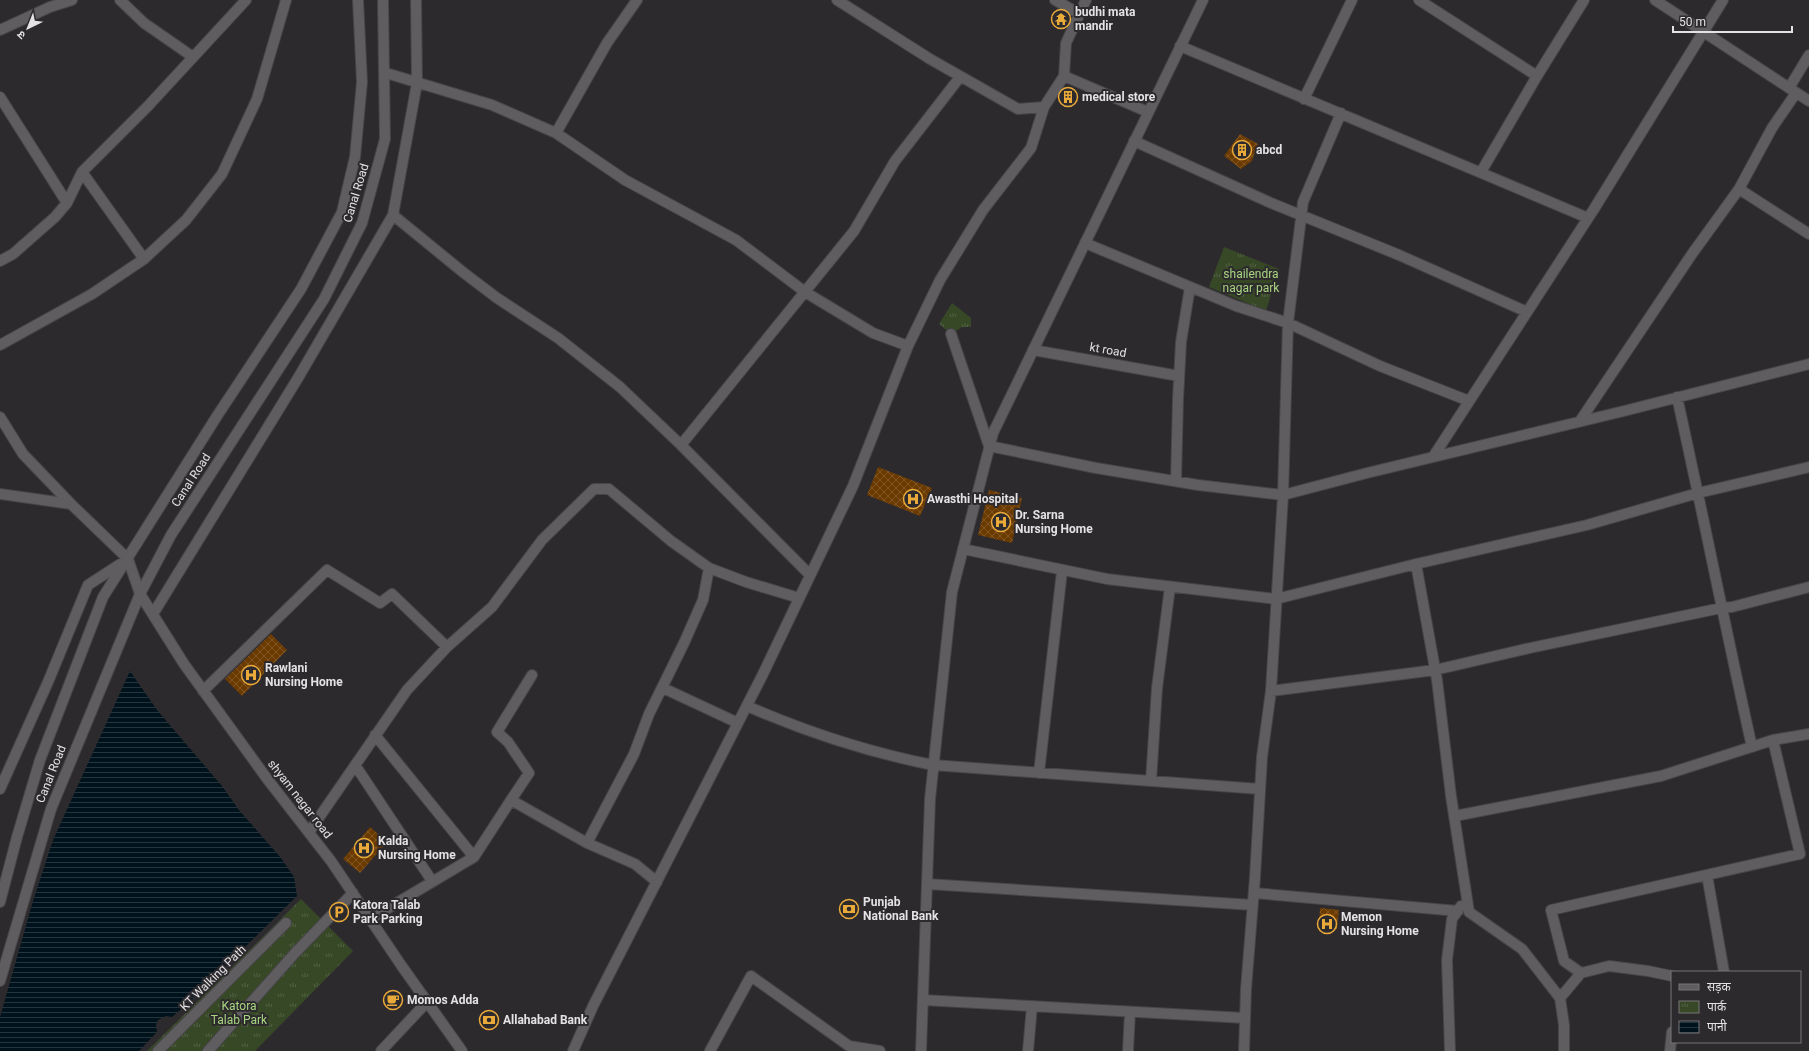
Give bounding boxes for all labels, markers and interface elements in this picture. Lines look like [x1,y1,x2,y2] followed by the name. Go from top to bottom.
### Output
[1075,5,1136,33] place label: budhi mata mandir
[8,8,48,48] north arrow
[1050,8,1072,30] temple icon: budhi mata mandir
[1673,8,1792,34] scale bar
[1679,15,1706,29] text: 50 m
[14,28,28,42] text: उ
[1057,86,1079,108] building icon: medical store
[1082,90,1156,104] place label: medical store
[1231,139,1253,161] building icon: abcd
[1256,143,1282,157] place label: abcd
[340,162,372,224] street label: Canal Road
[1223,267,1280,295] park label: shailendra nagar park
[1089,340,1127,360] street label: kt road
[169,451,213,509] street label: Canal Road
[902,488,924,510] hospital icon: Awasthi Hospital
[927,492,1018,506] place label: Awasthi Hospital
[1015,508,1093,536] place label: Dr. Sarna Nursing Home
[990,511,1012,533] hospital icon: Dr. Sarna Nursing Home
[265,661,343,689] place label: Rawlani Nursing Home
[240,664,262,686] hospital icon: Rawlani Nursing Home
[33,743,69,805] street label: Canal Road
[265,757,335,841] street label: shyam nagar road
[378,834,456,862] place label: Kalda Nursing Home
[353,837,375,859] hospital icon: Kalda Nursing Home
[863,895,939,923] place label: Punjab National Bank
[353,898,423,926] place label: Katora Talab Park Parking
[838,898,860,920] bank icon: Punjab National Bank
[328,901,350,923] parking icon: Katora Talab Park Parking
[1341,910,1419,938] place label: Memon Nursing Home
[1316,913,1338,935] hospital icon: Memon Nursing Home
[177,942,249,1014] street label: KT Walking Path
[1671,971,1801,1043] legend
[1707,980,1732,994] text: सड़क
[382,989,404,1011] cafe icon: Momos Adda
[407,993,479,1007] place label: Momos Adda
[211,999,268,1027] park label: Katora Talab Park
[1707,1000,1727,1014] text: पार्क
[478,1009,500,1031] bank icon: Allahabad Bank
[503,1013,588,1027] place label: Allahabad Bank
[1707,1019,1728,1034] text: पानी

